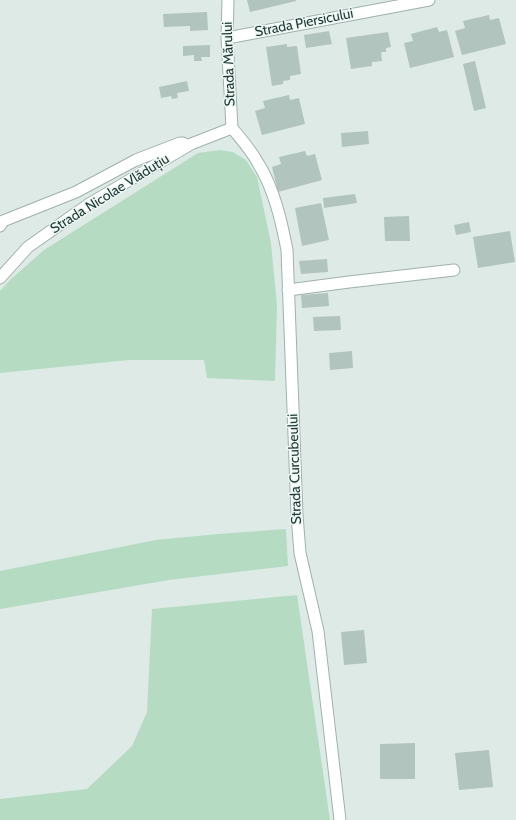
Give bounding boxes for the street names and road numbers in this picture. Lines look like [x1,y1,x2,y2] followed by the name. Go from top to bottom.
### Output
[253,5,355,41] street label: Strada Piersicului
[219,21,239,107] street label: Strada Mărului
[47,151,173,237] street label: Strada Nicolae Vlăduțiu
[285,413,305,525] street label: Strada Curcubeului

